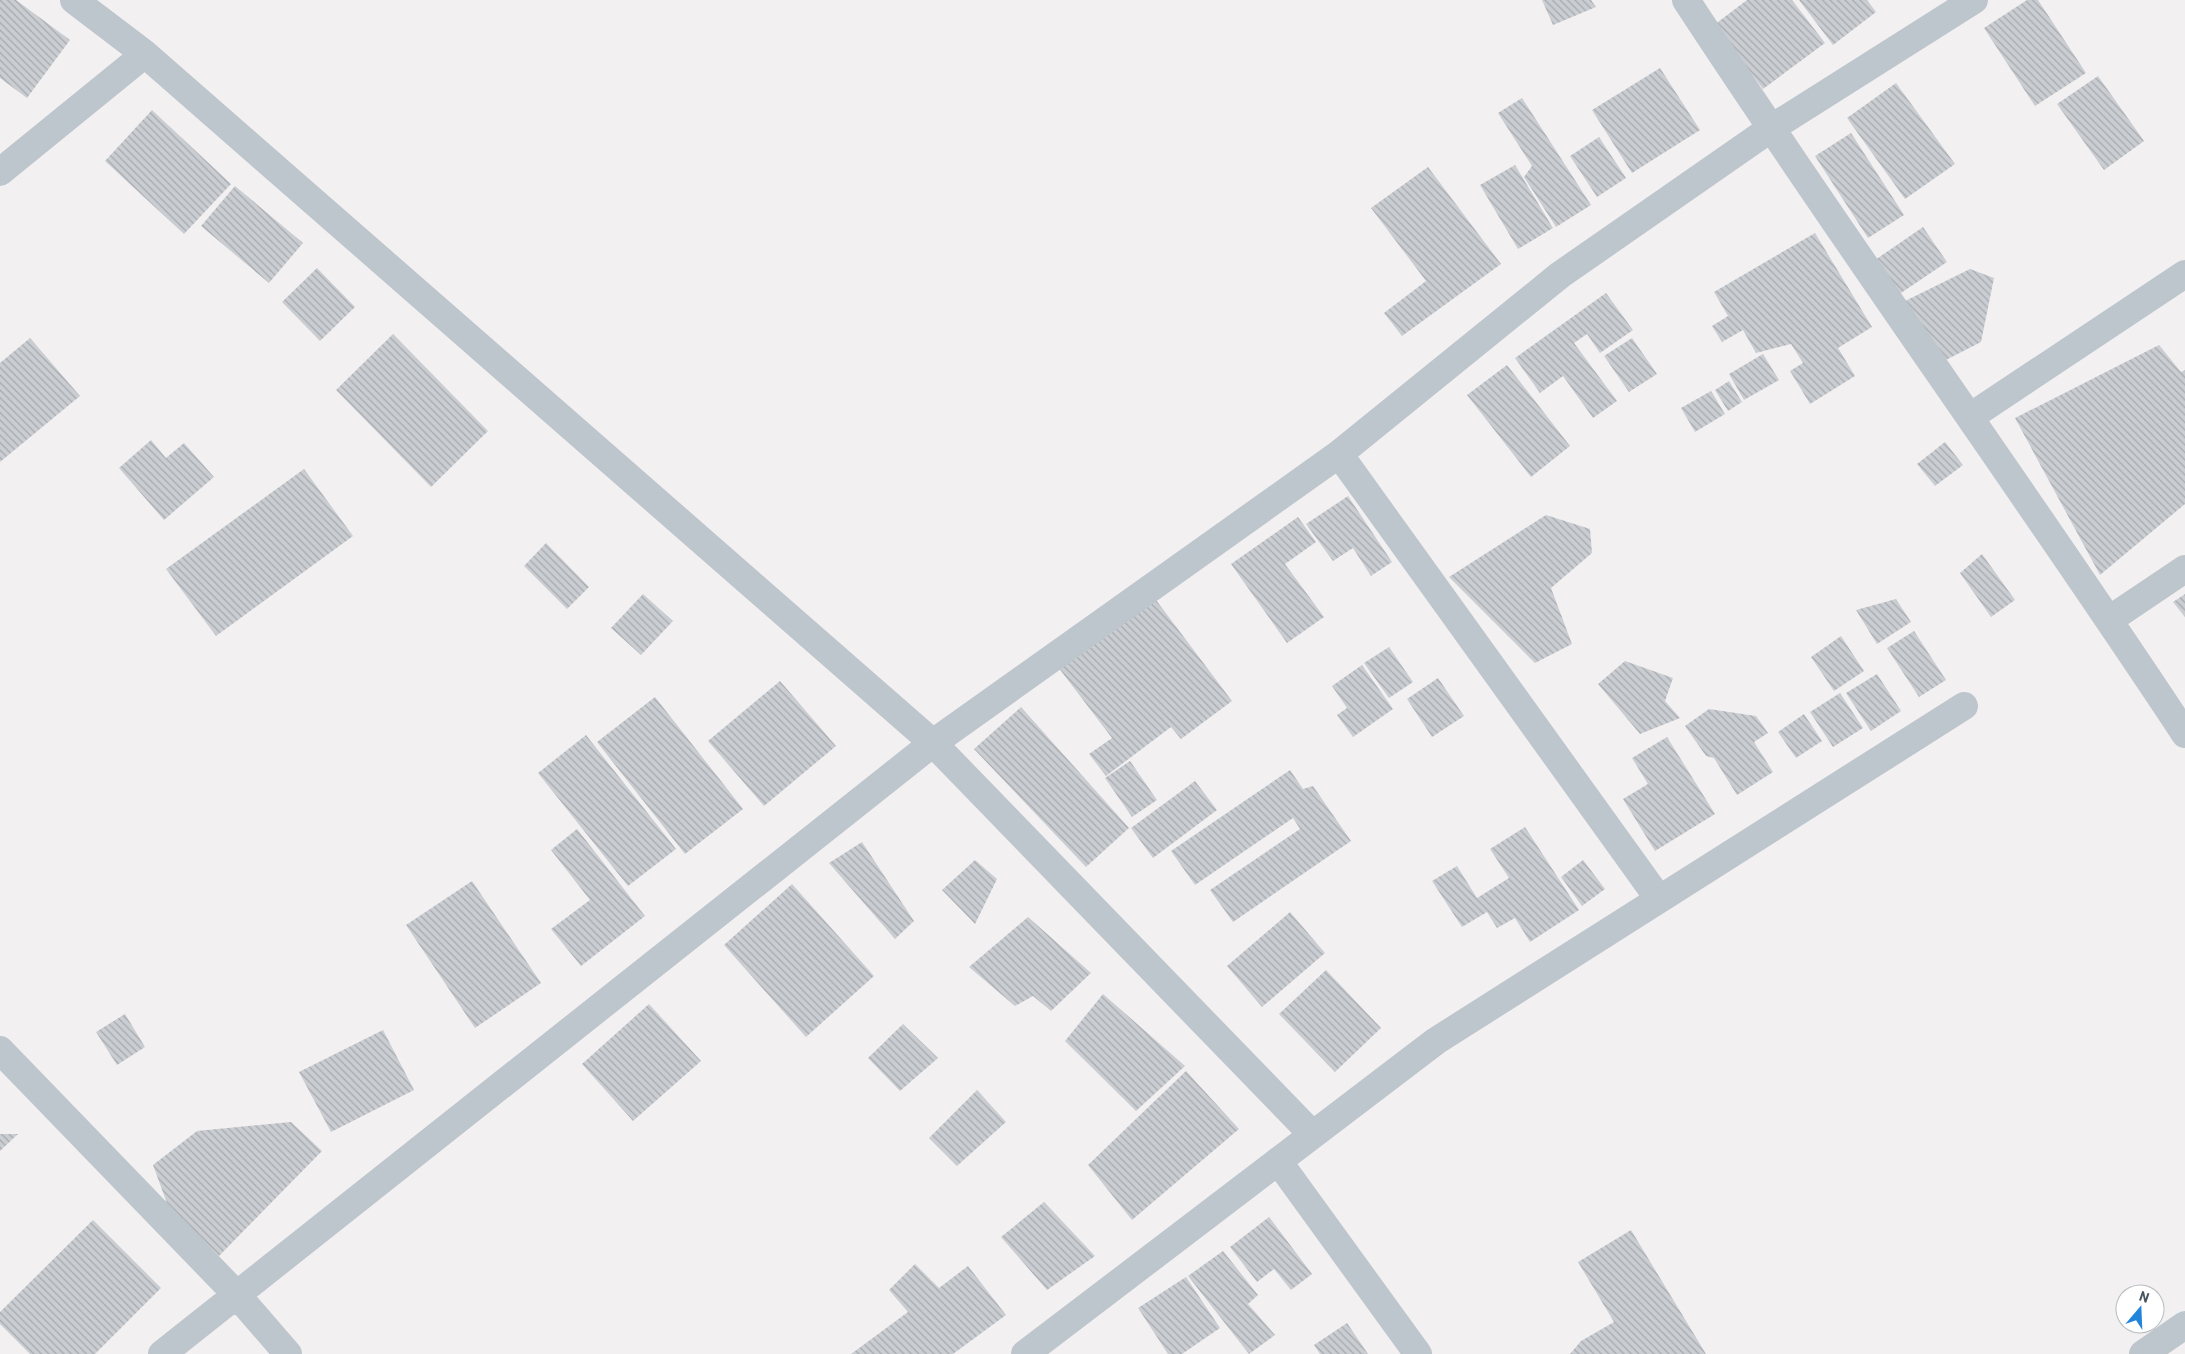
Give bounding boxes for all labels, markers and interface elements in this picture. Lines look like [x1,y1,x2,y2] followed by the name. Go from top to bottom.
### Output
[2115,1284,2165,1334] north arrow
[2137,1287,2152,1306] text: N

